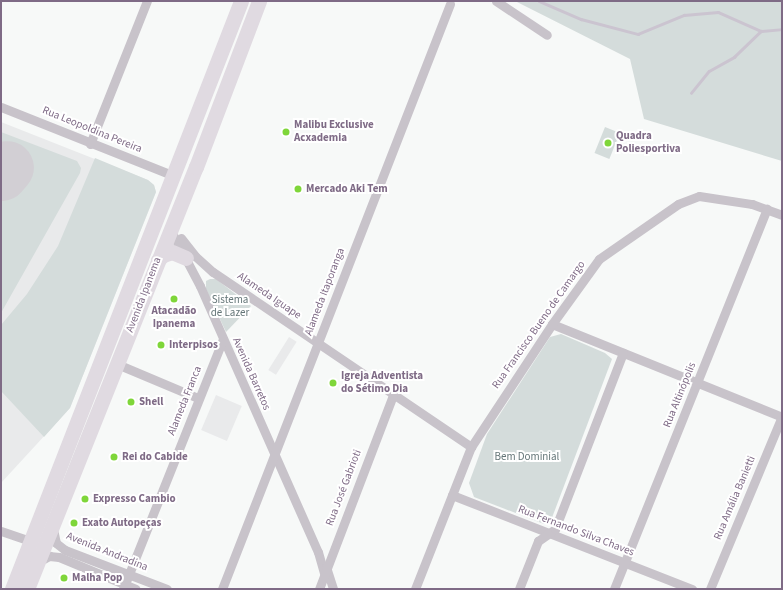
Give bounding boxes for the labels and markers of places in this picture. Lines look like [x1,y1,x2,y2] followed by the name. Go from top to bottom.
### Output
[294,119,374,145] place label: Malibu Exclusive Acxademia
[281,127,291,137] marker: Malibu Exclusive Acxademia
[616,130,681,156] place label: Quadra Poliesportiva
[603,138,613,148] marker: Quadra Poliesportiva
[306,182,388,196] place label: Mercado Aki Tem
[293,184,303,194] marker: Mercado Aki Tem
[169,294,179,304] marker: Atacadão Ipanema
[152,305,196,331] place label: Atacadão Ipanema
[169,338,218,352] place label: Interpisos
[156,340,166,350] marker: Interpisos
[341,370,423,396] place label: Igreja Adventista do Sétimo Dia
[328,378,338,388] marker: Igreja Adventista do Sétimo Dia
[139,395,163,409] place label: Shell
[126,397,136,407] marker: Shell
[122,450,188,464] place label: Rei do Cabide
[109,452,119,462] marker: Rei do Cabide
[93,492,176,506] place label: Expresso Cambio
[80,494,90,504] marker: Expresso Cambio
[82,516,161,530] place label: Exato Autopeças
[69,518,79,528] marker: Exato Autopeças
[72,571,122,585] place label: Malha Pop
[59,573,69,583] marker: Malha Pop

